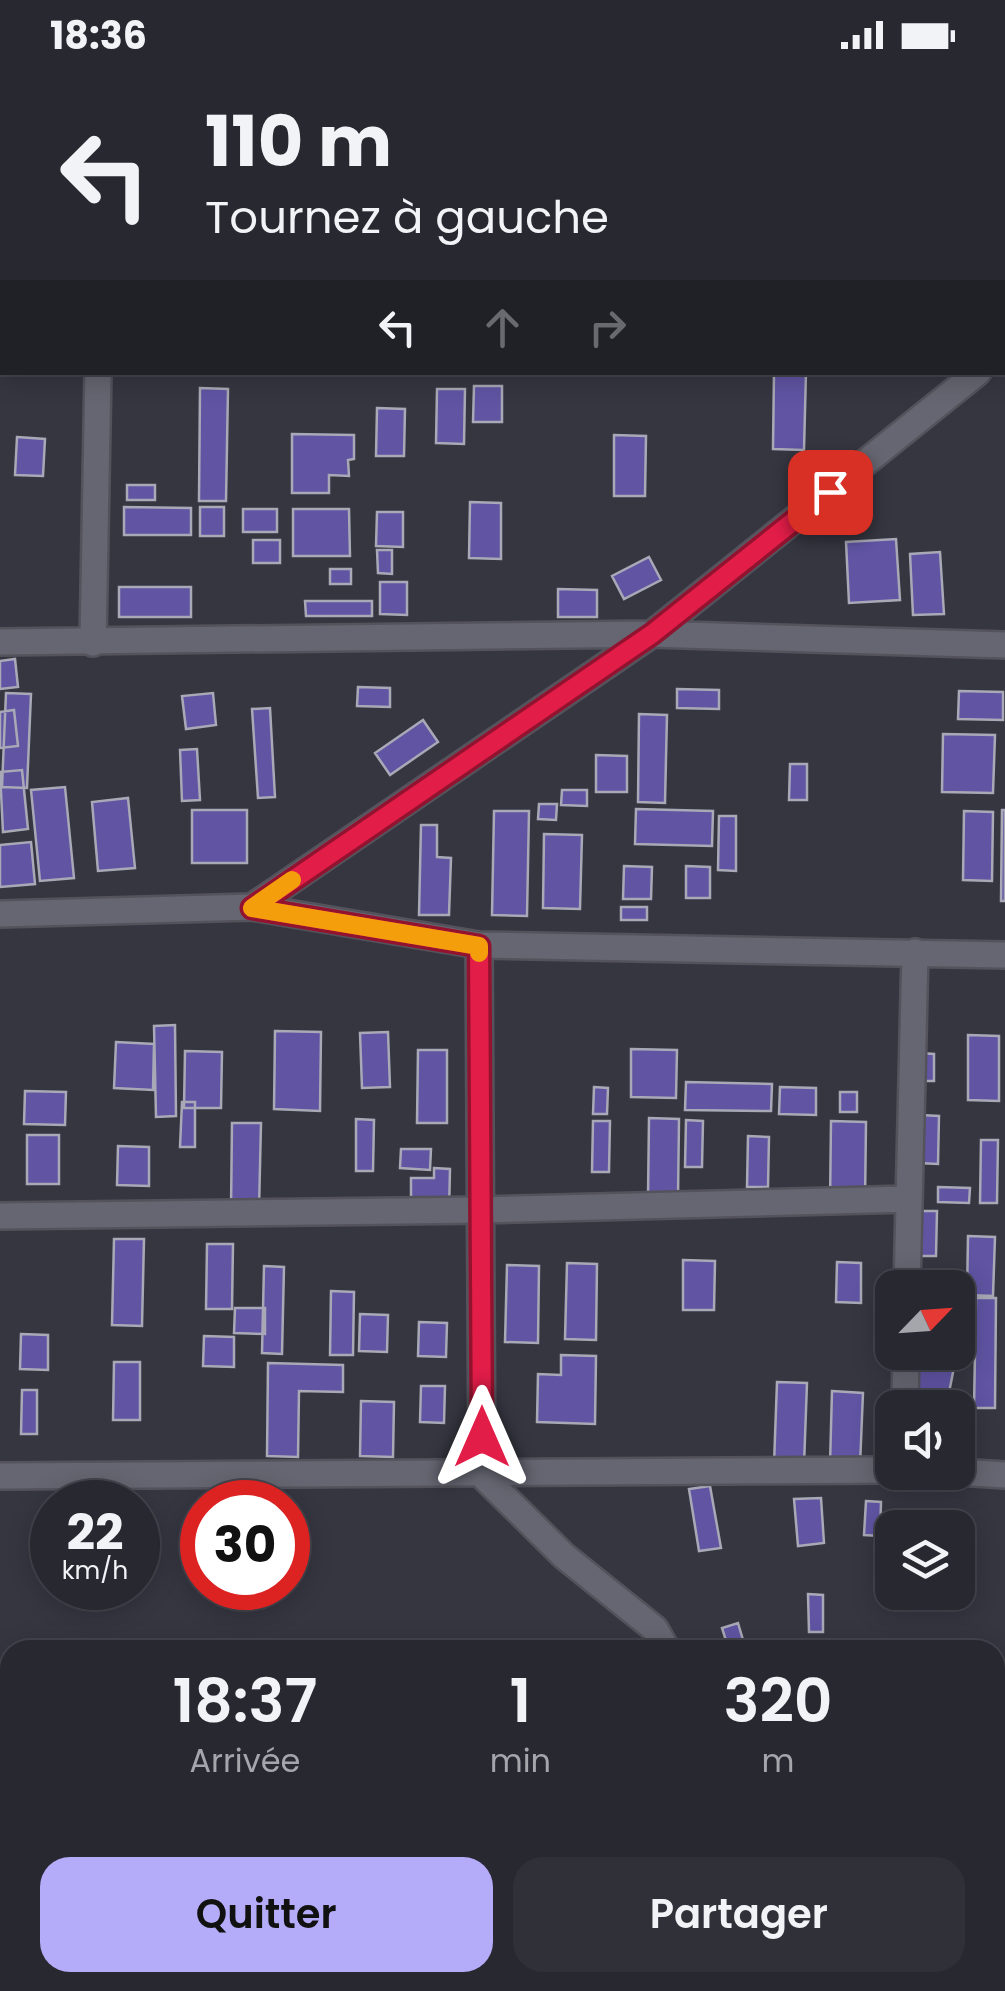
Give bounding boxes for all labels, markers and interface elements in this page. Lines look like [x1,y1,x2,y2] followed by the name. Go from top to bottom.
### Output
[50,9,147,62] text: 18:36
[205,92,392,191] text: 110 m
[40,110,170,240] icon: left
[205,186,609,249] text: Tournez à gauche
[370,300,425,355] icon: left
[475,300,530,355] icon: ahead
[580,300,635,355] icon: right
[788,450,873,535] pin
[803,465,858,520] icon: arrive
[875,1270,975,1370] north arrow
[875,1270,975,1610] map controls
[430,1385,534,1489] position arrow
[875,1390,975,1490] button: sound
[180,1480,310,1610] speed limit sign: 30
[66,1497,124,1568] text: 22
[875,1510,975,1610] button: layers
[62,1553,128,1588] text: km/h
[172,1659,317,1743] text: 18:37
[510,1659,531,1743] text: 1
[723,1659,833,1743] text: 320
[189,1738,300,1783] text: Arrivée
[490,1738,551,1783] text: min
[762,1738,794,1783] text: m
[40,1857,493,1972] button: Quitter
[513,1857,965,1972] button: Partager

